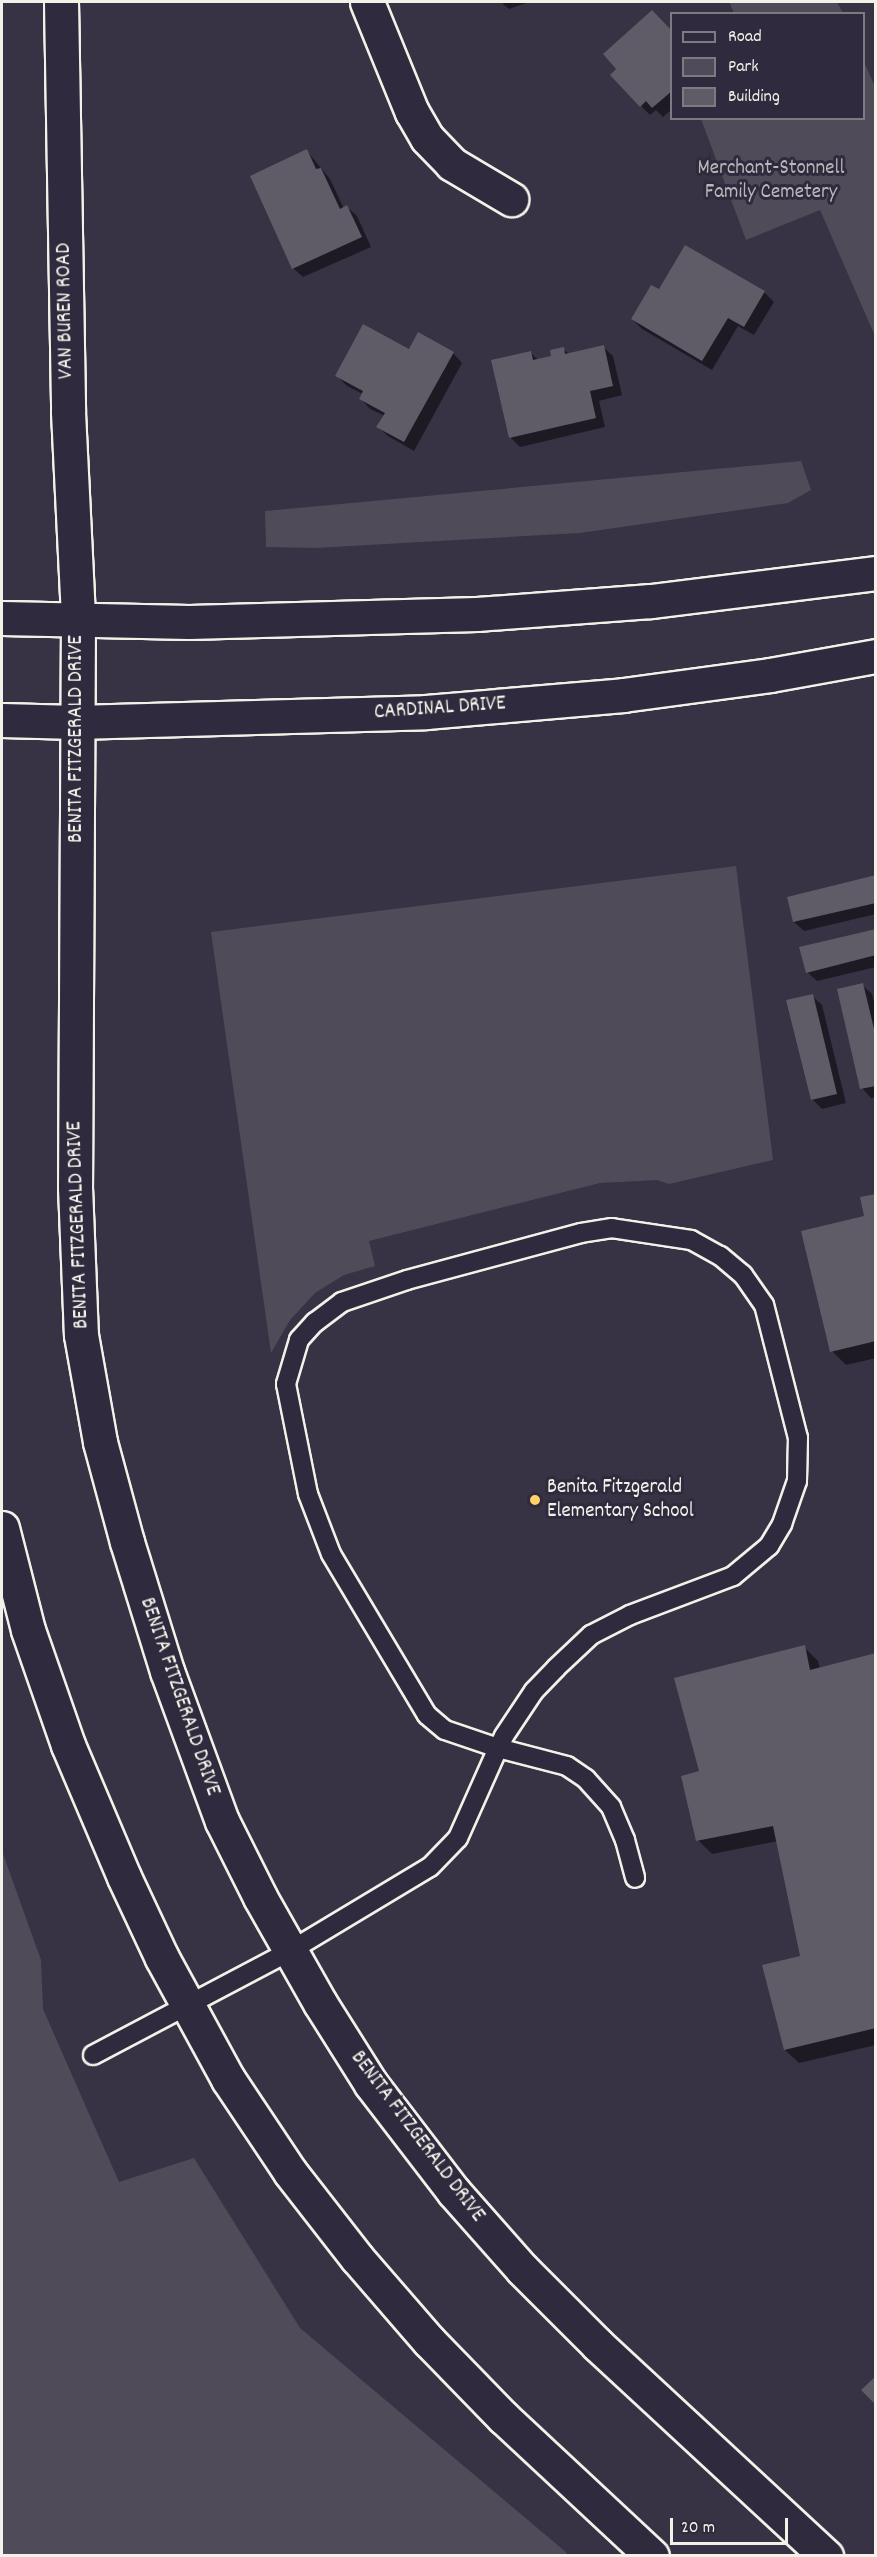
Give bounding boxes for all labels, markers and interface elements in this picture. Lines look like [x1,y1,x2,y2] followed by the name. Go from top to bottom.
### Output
[670,12,865,120] legend
[728,25,762,50] text: Road
[728,55,759,80] text: Park
[728,85,780,110] text: Building
[698,156,844,206] park label: Merchant-Stonnell Family Cemetery
[52,243,80,379] street label: VAN BUREN ROAD
[64,635,90,843] street label: BENITA FITZGERALD DRIVE
[373,692,507,726] street label: CARDINAL DRIVE
[63,1121,95,1329] street label: BENITA FITZGERALD DRIVE
[547,1475,694,1525] place label: Benita Fitzgerald Elementary School
[528,1493,542,1507] marker: Benita Fitzgerald Elementary School
[133,1595,225,1799] street label: BENITA FITZGERALD DRIVE
[344,2046,490,2228] street label: BENITA FITZGERALD DRIVE
[673,2506,792,2544] scale bar
[681,2516,715,2541] text: 20 m

